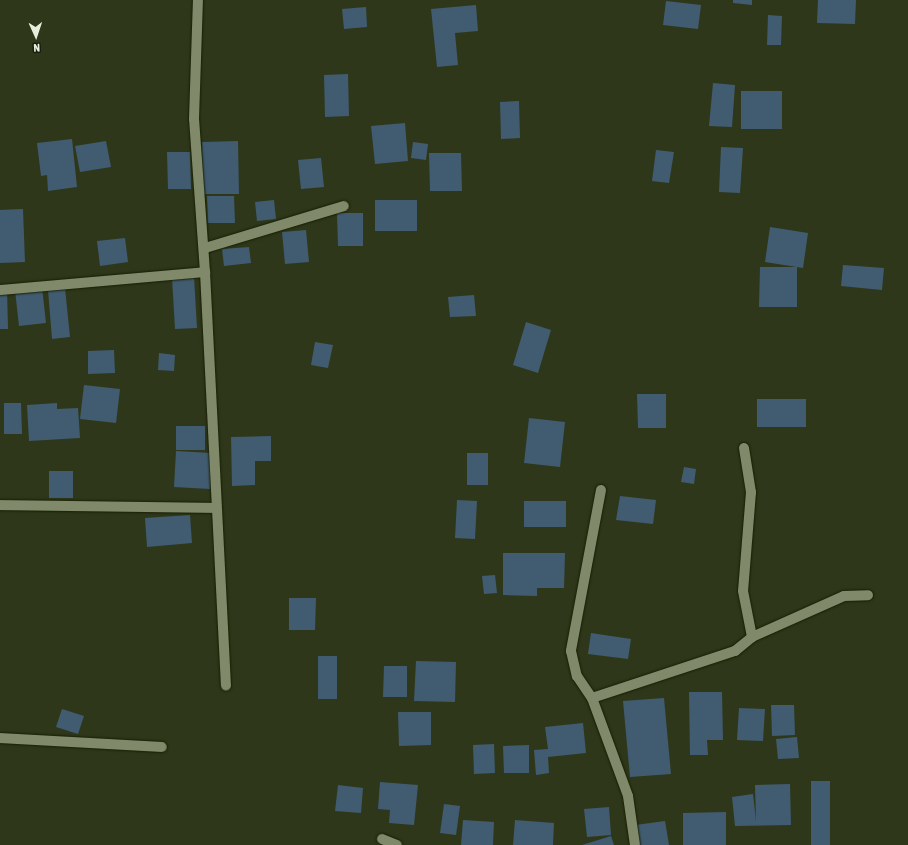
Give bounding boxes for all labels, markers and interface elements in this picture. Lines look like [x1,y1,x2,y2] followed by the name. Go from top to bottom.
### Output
[16,16,56,56] north arrow
[33,42,40,54] text: N

